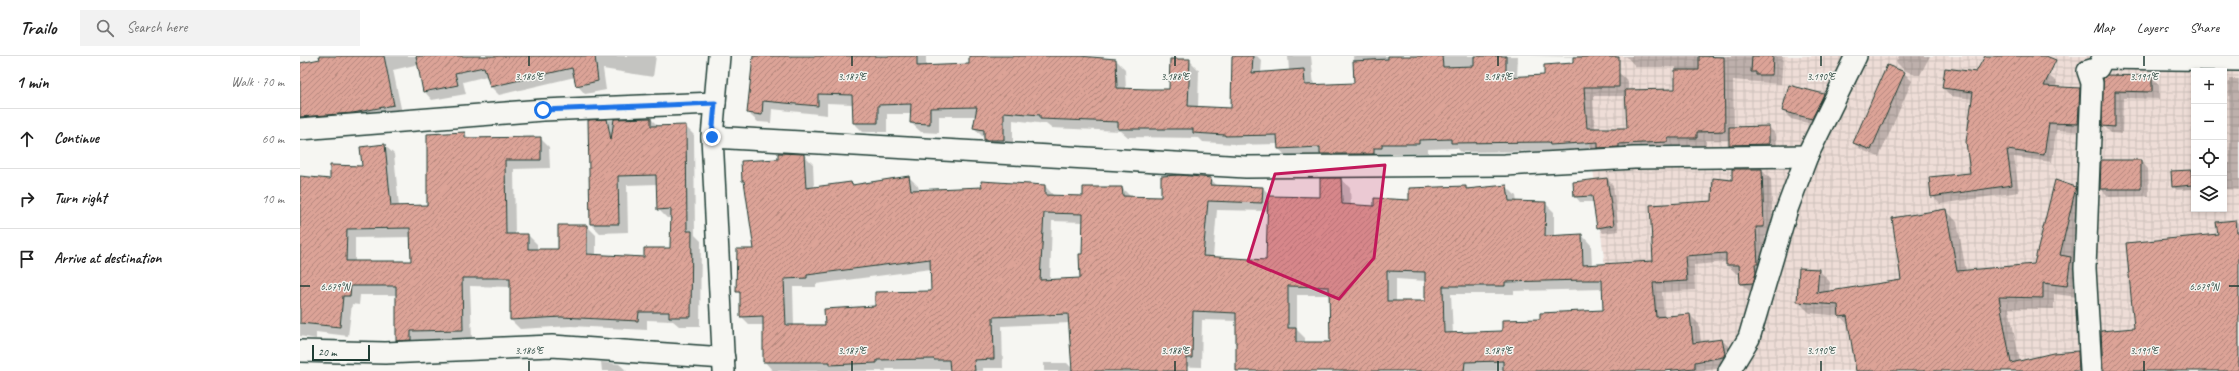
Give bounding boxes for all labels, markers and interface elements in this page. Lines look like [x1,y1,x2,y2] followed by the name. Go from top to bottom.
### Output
[80,10,360,46] search box
[20,16,56,40] text: Trailo
[94,17,116,39] icon: search
[126,18,188,37] text: Search here
[2093,19,2115,36] text: Map
[2137,19,2168,36] text: Layers
[2190,19,2219,36] text: Share
[2191,68,2227,212] map controls
[2191,68,2227,104] button: +
[515,70,545,83] text: 3.186°E
[838,70,868,83] text: 3.187°E
[1161,70,1191,83] text: 3.188°E
[1484,70,1514,83] text: 3.189°E
[1807,70,1837,83] text: 3.190°E
[2130,70,2160,83] text: 3.191°E
[16,72,49,93] text: 1 min
[231,74,284,90] text: Walk · 70 m
[534,101,552,119] route start
[2191,104,2227,140] button: −
[16,128,38,150] icon: ahead
[703,128,721,146] route end
[54,129,99,148] text: Continue
[262,131,284,147] text: 60 m
[2191,140,2227,176] button: locate
[2191,176,2227,212] button: layers
[16,188,38,210] icon: right
[54,189,107,208] text: Turn right
[262,191,284,207] text: 10 m
[16,248,38,270] icon: arrive
[54,249,161,268] text: Arrive at destination
[321,280,351,293] text: 6.679°N
[2190,280,2220,293] text: 6.679°N
[312,343,370,362] scale bar
[515,344,545,357] text: 3.186°E
[838,344,868,357] text: 3.187°E
[1161,344,1191,357] text: 3.188°E
[1484,344,1514,357] text: 3.189°E
[1807,344,1837,357] text: 3.190°E
[2130,344,2160,357] text: 3.191°E
[318,345,337,359] text: 20 m

